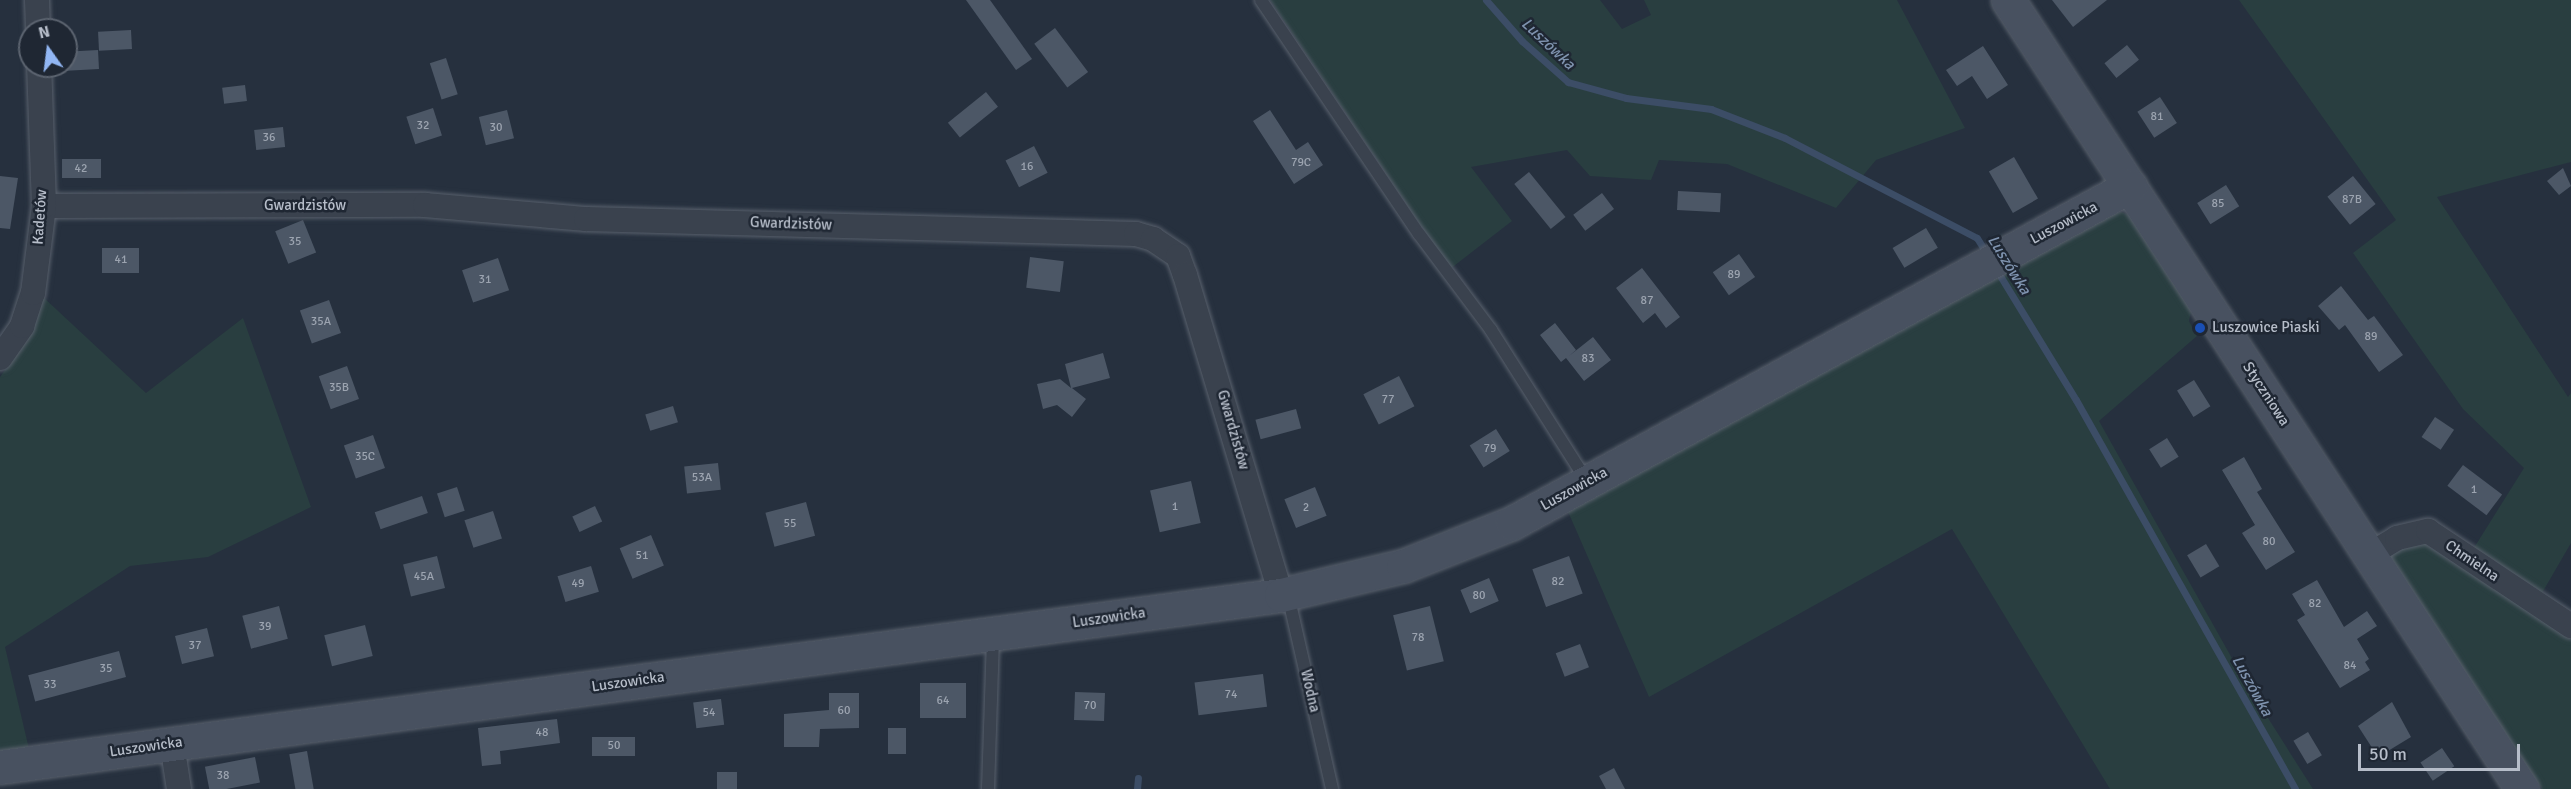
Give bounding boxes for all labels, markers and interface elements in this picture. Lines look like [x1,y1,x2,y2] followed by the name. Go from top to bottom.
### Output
[1517,14,1579,74] water label: Luszówka
[18,18,78,78] north arrow
[36,21,52,44] text: N
[2151,110,2163,124] house number: 81
[417,119,429,133] house number: 32
[490,121,502,135] house number: 30
[263,131,275,145] house number: 36
[1291,156,1311,170] house number: 79C
[1021,160,1033,174] house number: 16
[75,162,87,176] house number: 42
[29,189,51,245] street label: Kadetów
[2342,193,2362,207] house number: 87B
[264,197,346,215] street label: Gwardzistów
[2212,197,2224,211] house number: 85
[2027,198,2101,248] street label: Luszowicka
[750,214,832,234] street label: Gwardzistów
[1983,232,2035,298] water label: Luszówka
[289,235,301,249] house number: 35
[115,253,127,267] house number: 41
[1728,268,1740,282] house number: 89
[479,273,491,287] house number: 31
[1641,294,1653,308] house number: 87
[311,315,331,329] house number: 35A
[2212,319,2319,337] place label: Luszowice Piaski
[2193,321,2207,335] marker: Luszowice Piaski
[2365,330,2377,344] house number: 89
[1582,352,1594,366] house number: 83
[2239,359,2293,429] street label: Styczniowa
[329,381,349,395] house number: 35B
[1213,388,1253,472] street label: Gwardzistów
[1382,393,1394,407] house number: 77
[1484,442,1496,456] house number: 79
[355,450,375,464] house number: 35C
[1537,463,1611,515] street label: Luszowicka
[692,471,712,485] house number: 53A
[2471,483,2477,497] house number: 1
[1172,500,1178,514] house number: 1
[1303,501,1309,515] house number: 2
[784,517,796,531] house number: 55
[2263,535,2275,549] house number: 80
[2442,537,2502,585] street label: Chmielna
[636,549,648,563] house number: 51
[414,570,434,584] house number: 45A
[1552,575,1564,589] house number: 82
[572,577,584,591] house number: 49
[1473,589,1485,603] house number: 80
[2309,597,2321,611] house number: 82
[1071,604,1147,632] street label: Luszowicka
[259,620,271,634] house number: 39
[1412,631,1424,645] house number: 78
[189,639,201,653] house number: 37
[2227,652,2277,720] water label: Luszówka
[2344,659,2356,673] house number: 84
[100,662,112,676] house number: 35
[590,668,666,696] street label: Luszowicka
[1296,668,1324,714] street label: Wodna
[44,678,56,692] house number: 33
[1225,688,1237,702] house number: 74
[937,694,949,708] house number: 64
[1084,699,1096,713] house number: 70
[838,704,850,718] house number: 60
[703,706,715,720] house number: 54
[536,726,548,740] house number: 48
[2361,732,2523,770] scale bar
[108,733,184,761] street label: Luszowicka
[608,739,620,753] house number: 50
[2369,743,2407,765] text: 50 m
[217,769,229,783] house number: 38

